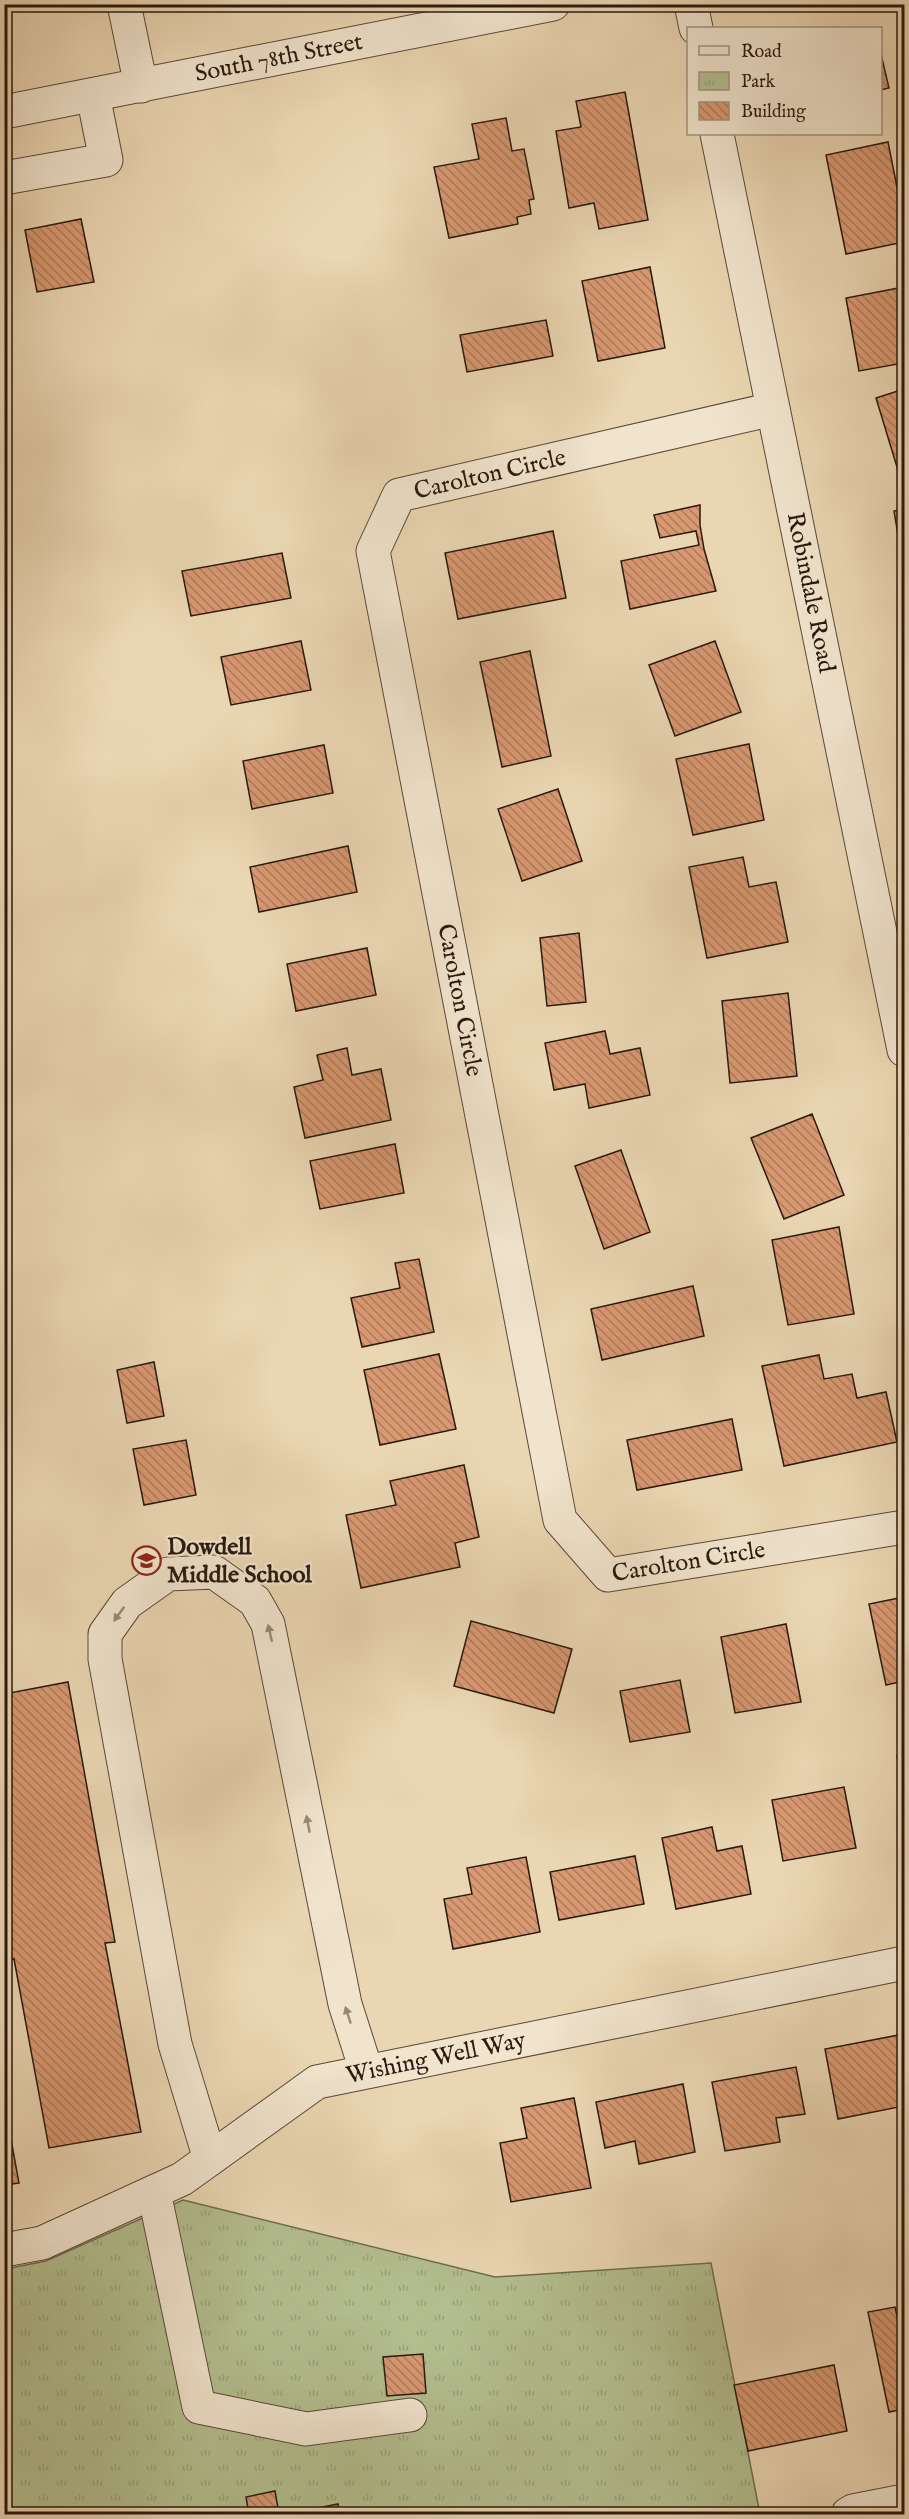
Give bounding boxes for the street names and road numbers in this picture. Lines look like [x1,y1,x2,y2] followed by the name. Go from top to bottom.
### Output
[192,26,365,90] street label: South 78th Street
[411,442,569,508] street label: Carolton Circle
[779,509,842,676] street label: Robindale Road
[430,921,490,1079] street label: Carolton Circle
[610,1534,768,1590] street label: Carolton Circle
[343,2025,528,2091] street label: Wishing Well Way

